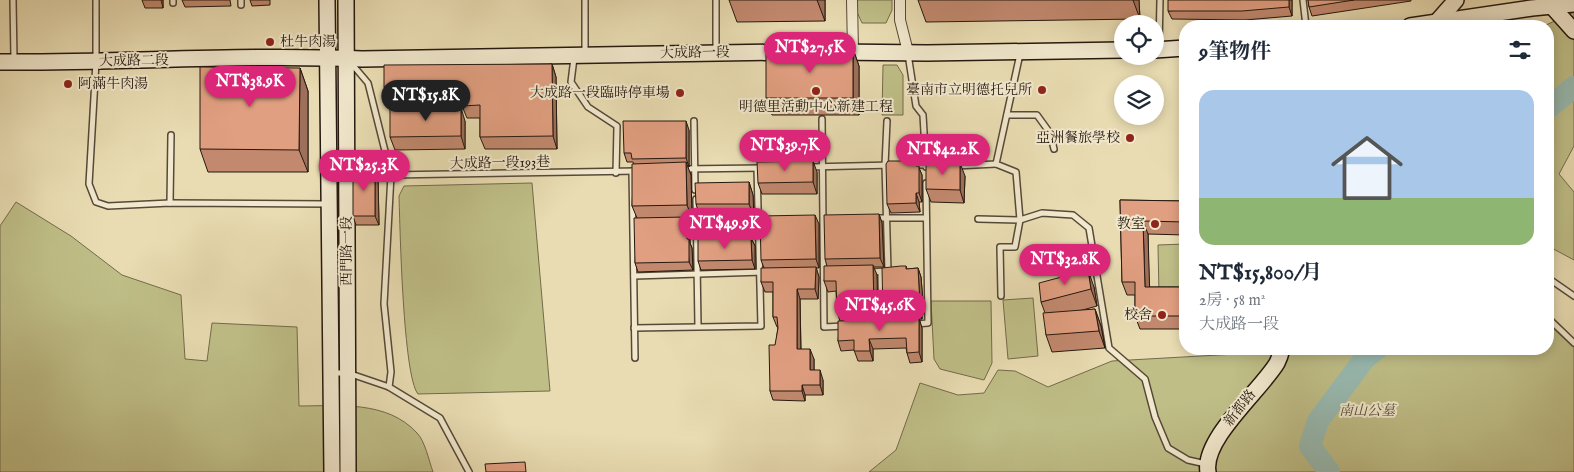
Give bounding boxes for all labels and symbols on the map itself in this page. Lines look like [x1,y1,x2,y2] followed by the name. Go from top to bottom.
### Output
[758,32,862,74] pin: NT$27.5K
[280,33,336,51] place label: 杜牛肉湯
[264,36,276,48] marker: 杜牛肉湯
[660,43,730,63] street label: 大成路一段
[99,51,169,71] street label: 大成路二段
[198,66,302,108] pin: NT$38.9K
[78,75,148,93] place label: 阿滿牛肉湯
[62,78,74,90] marker: 阿滿牛肉湯
[374,80,478,122] pin: NT$15.8K
[906,81,1032,99] place label: 臺南市立明德托兒所
[530,84,670,102] place label: 大成路一段臨時停車場
[1036,84,1048,96] marker: 臺南市立明德托兒所
[810,85,822,97] marker: 明德里活動中心新建工程
[674,87,686,99] marker: 大成路一段臨時停車場
[739,98,893,116] place label: 明德里活動中心新建工程
[1036,129,1120,147] place label: 亞洲餐旅學校
[733,130,837,172] pin: NT$39.7K
[1124,132,1136,144] marker: 亞洲餐旅學校
[891,134,995,176] pin: NT$42.2K
[312,150,416,192] pin: NT$25.3K
[450,153,550,173] street label: 大成路一段193巷
[673,208,777,250] pin: NT$49.9K
[1117,215,1145,233] place label: 教室
[338,216,356,286] street label: 西門路一段
[1149,218,1161,230] marker: 教室
[1013,244,1117,286] pin: NT$32.8K
[828,290,932,332] pin: NT$45.6K
[1124,306,1152,324] place label: 校舍
[1156,309,1168,321] marker: 校舍
[1220,386,1260,430] street label: 新都路
[1339,402,1397,420] park label: 南山公墓

